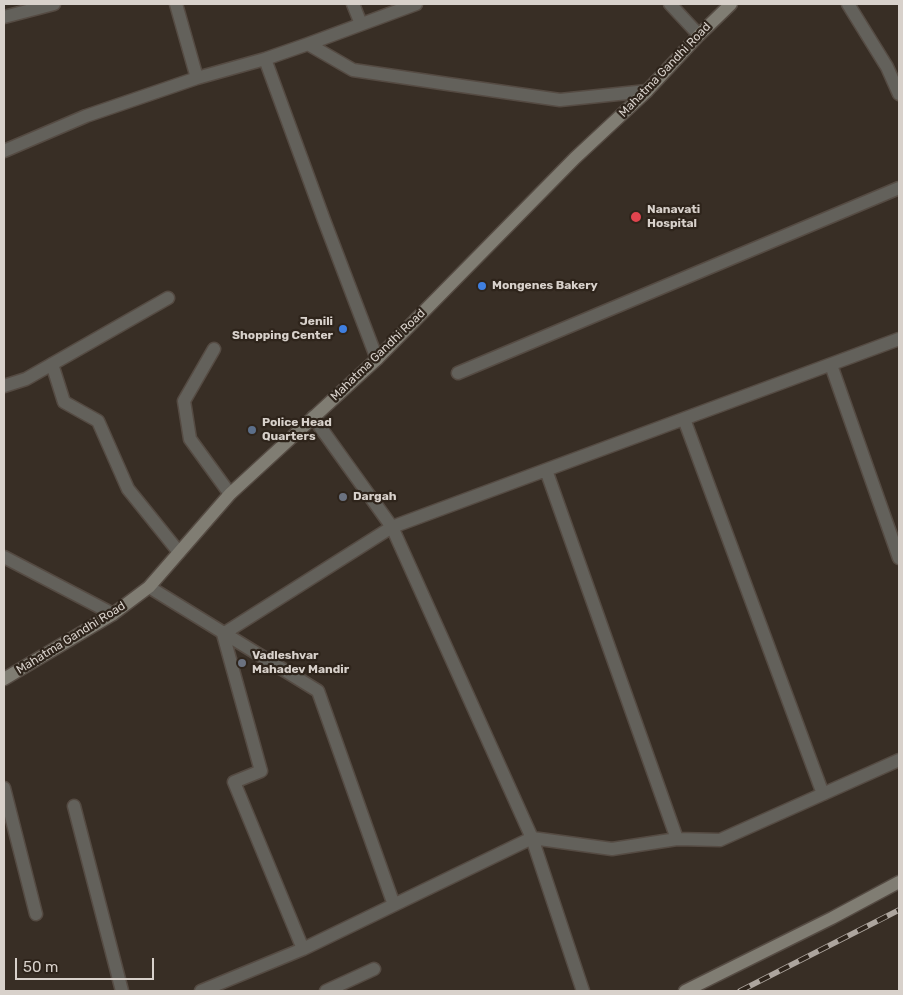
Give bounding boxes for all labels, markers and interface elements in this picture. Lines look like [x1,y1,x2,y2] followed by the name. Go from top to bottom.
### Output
[616,20,714,120] street label: Mahatma Gandhi Road
[647,203,700,231] place label: Nanavati Hospital
[629,210,643,224] marker: Nanavati Hospital
[492,279,598,293] place label: Mongenes Bakery
[476,280,488,292] marker: Mongenes Bakery
[328,306,428,404] street label: Mahatma Gandhi Road
[232,315,333,343] place label: Jenili Shopping Center
[337,323,349,335] marker: Jenili Shopping Center
[262,416,332,444] place label: Police Head Quarters
[246,424,258,436] marker: Police Head Quarters
[353,490,397,504] place label: Dargah
[337,491,349,503] marker: Dargah
[14,599,128,677] street label: Mahatma Gandhi Road
[252,649,349,677] place label: Vadleshvar Mahadev Mandir
[236,657,248,669] marker: Vadleshvar Mahadev Mandir
[18,948,156,980] scale bar
[23,958,58,976] text: 50 m

